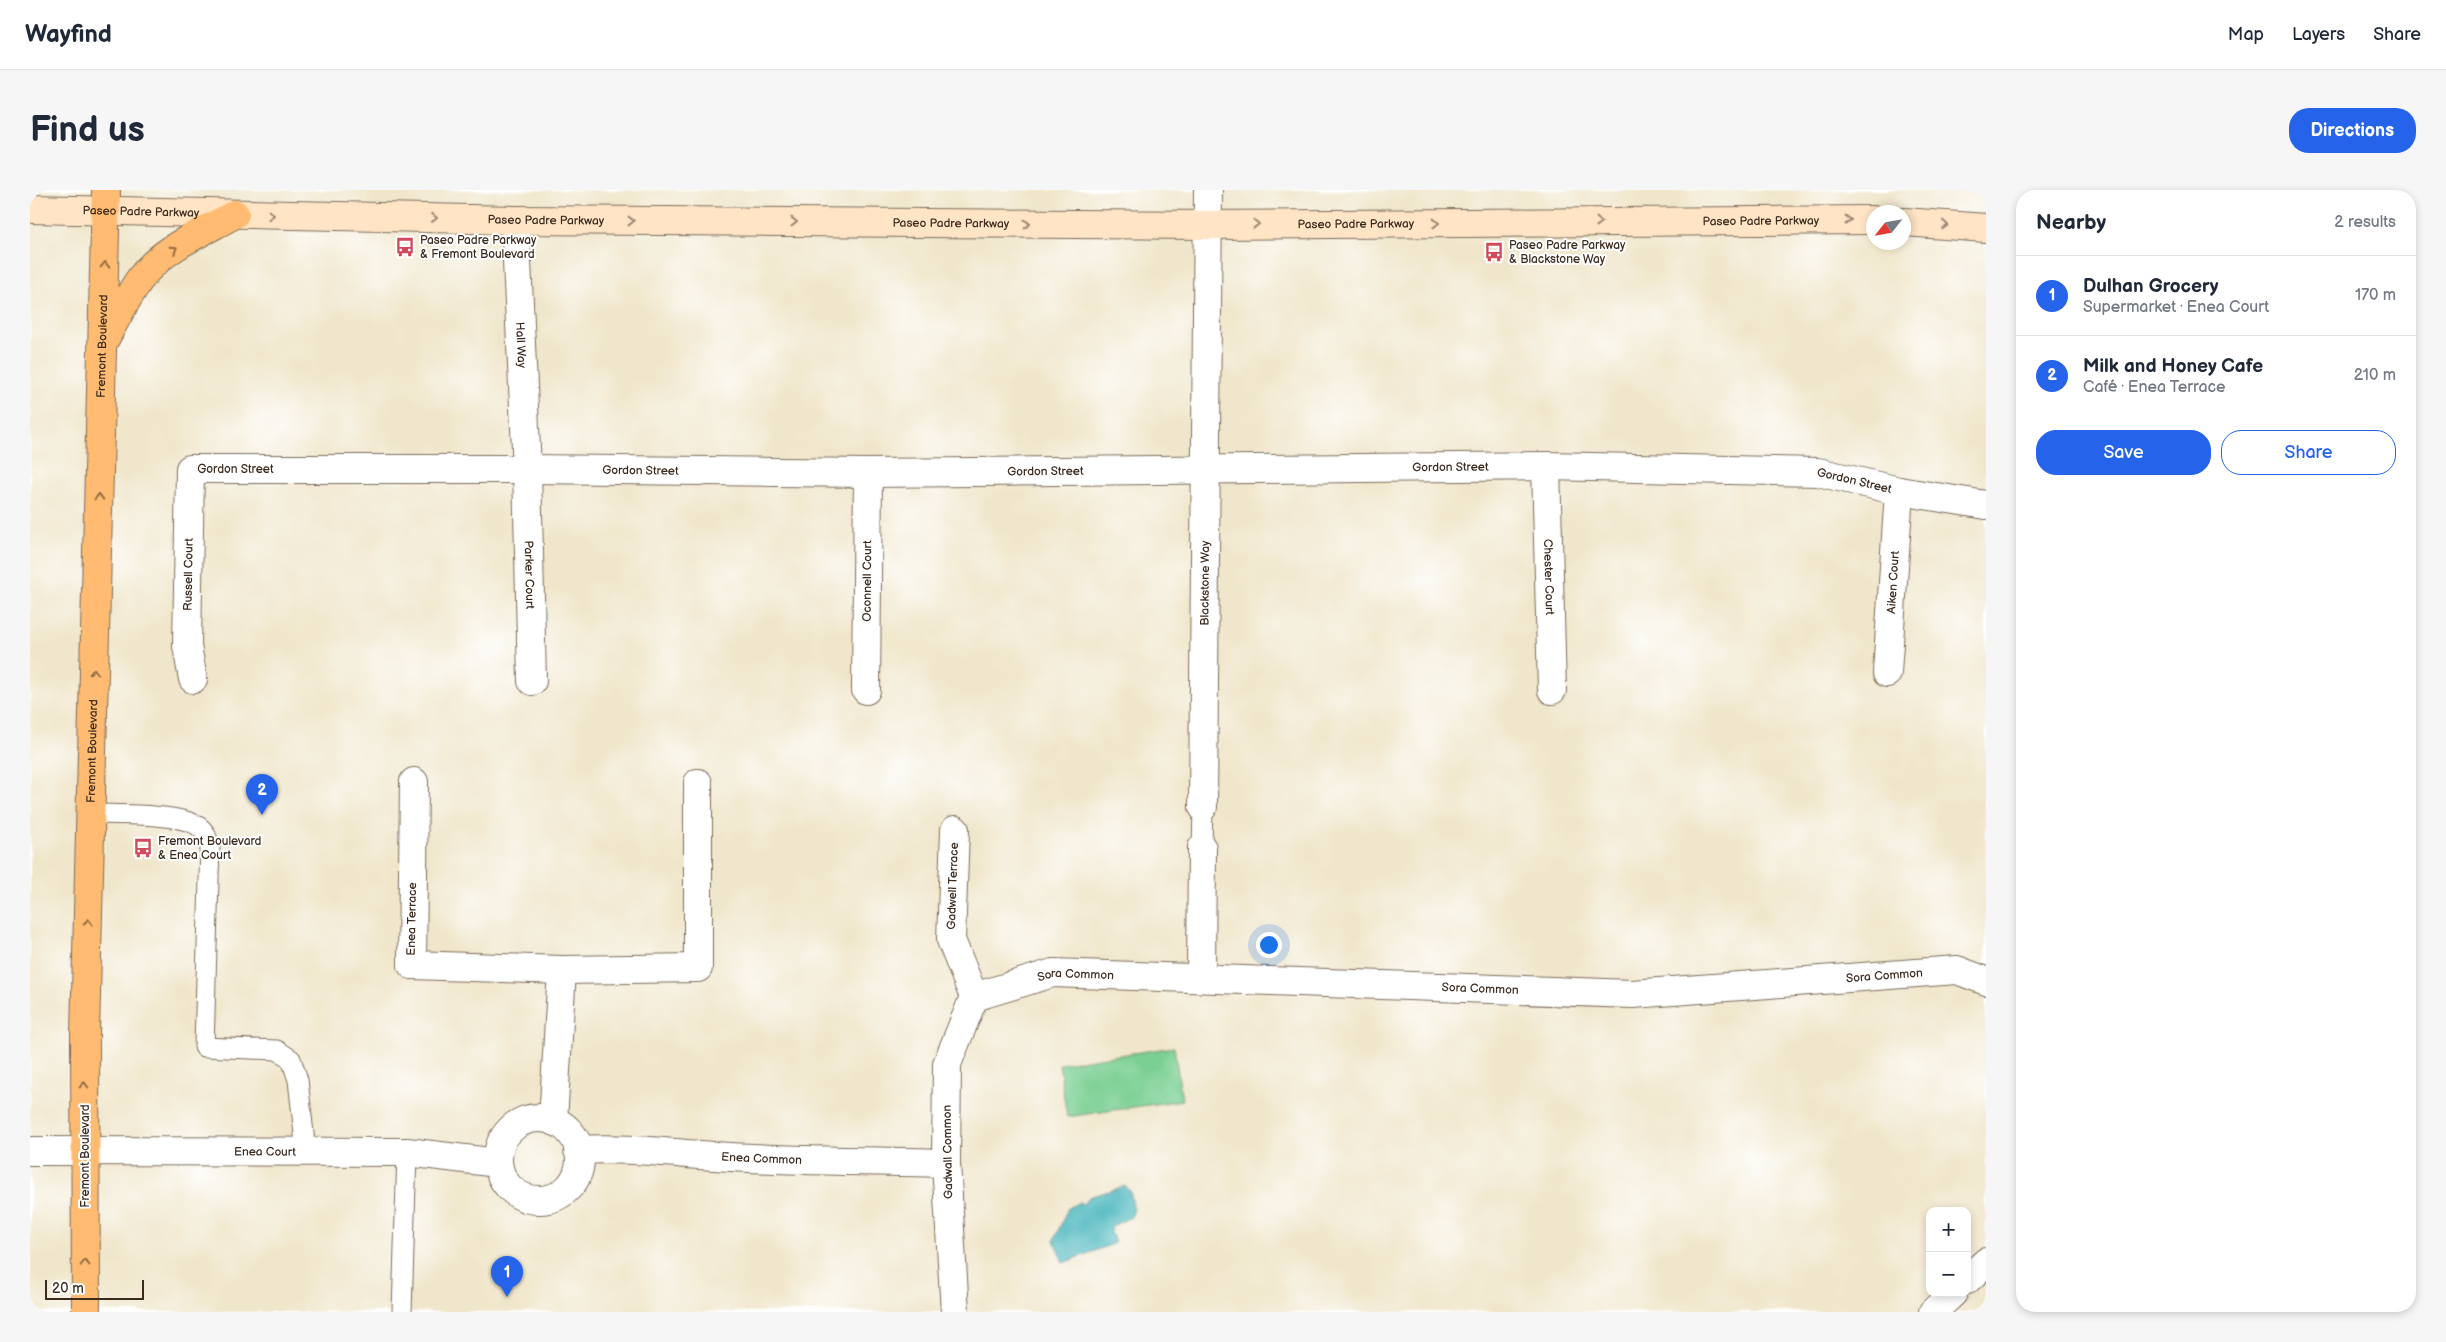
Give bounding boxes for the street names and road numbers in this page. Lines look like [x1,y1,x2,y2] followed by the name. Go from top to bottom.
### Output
[83,203,200,220] street label: Paseo Padre Parkway
[487,212,605,228] street label: Paseo Padre Parkway
[1702,213,1820,229] street label: Paseo Padre Parkway
[893,215,1010,231] street label: Paseo Padre Parkway
[1298,216,1415,232] street label: Paseo Padre Parkway
[93,294,111,398] street label: Fremont Boulevard
[512,321,530,369] street label: Hall Way
[1412,459,1489,475] street label: Gordon Street
[197,462,274,477] street label: Gordon Street
[602,462,679,478] street label: Gordon Street
[1007,463,1084,479] street label: Gordon Street
[1815,464,1894,497] street label: Gordon Street
[180,538,196,611] street label: Russell Court
[1540,539,1558,616] street label: Chester Court
[521,540,538,610] street label: Parker Court
[859,540,875,622] street label: Oconnell Court
[1197,540,1213,626] street label: Blackstone Way
[1883,550,1903,614] street label: Aiken Court
[83,699,101,803] street label: Fremont Boulevard
[944,842,962,930] street label: Gadwell Terrace
[404,882,420,956] street label: Enea Terrace
[1035,965,1114,985] street label: Sora Common
[1845,965,1924,986] street label: Sora Common
[1441,980,1519,997] street label: Sora Common
[78,1104,93,1208] street label: Fremont Boulevard
[940,1104,956,1199] street label: Gadwall Common
[234,1144,296,1159] street label: Enea Court
[721,1149,802,1167] street label: Enea Common

